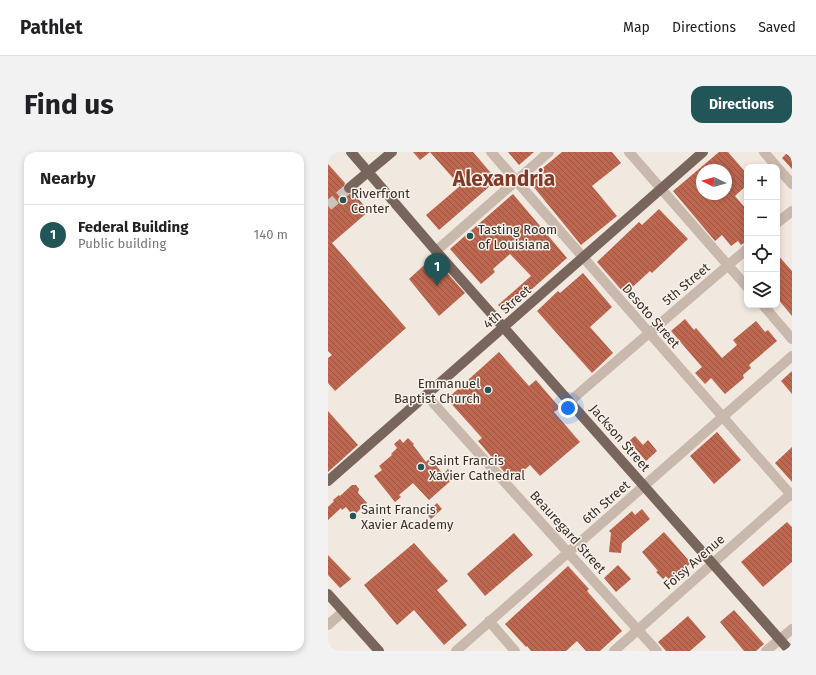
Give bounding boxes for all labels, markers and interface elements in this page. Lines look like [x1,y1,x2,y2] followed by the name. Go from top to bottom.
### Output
[20,16,83,39] text: Pathlet
[623,19,650,36] text: Map
[672,19,736,36] text: Directions
[758,19,796,36] text: Saved
[691,86,792,123] button: Directions
[24,88,114,121] text: Find us
[696,164,732,200] north arrow
[744,164,780,308] map controls
[744,164,780,200] button: +
[452,166,555,192] district label: Alexandria
[40,168,95,189] text: Nearby
[351,186,410,216] place label: Riverfront Center
[338,195,348,205] marker: Riverfront Center
[744,200,780,236] button: −
[78,218,189,236] text: Federal Building
[478,222,557,252] place label: Tasting Room of Louisiana
[50,227,56,242] text: 1
[254,227,288,242] text: 140 m
[465,231,475,241] marker: Tasting Room of Louisiana
[78,236,166,251] text: Public building
[744,236,780,272] button: locate
[424,253,450,286] pin: 1
[659,260,713,308] street label: 5th Street
[744,272,780,308] button: layers
[619,281,683,351] street label: Desoto Street
[480,282,534,332] street label: 4th Street
[394,376,480,406] place label: Emmanuel Baptist Church
[483,385,493,395] marker: Emmanuel Baptist Church
[558,398,578,418] your location
[587,401,653,475] street label: Jackson Street
[429,453,525,483] place label: Saint Francis Xavier Cathedral
[416,462,426,472] marker: Saint Francis Xavier Cathedral
[579,477,633,527] street label: 6th Street
[527,488,609,577] street label: Beauregard Street
[361,502,454,532] place label: Saint Francis Xavier Academy
[348,511,358,521] marker: Saint Francis Xavier Academy
[660,531,728,593] street label: Foisy Avenue

